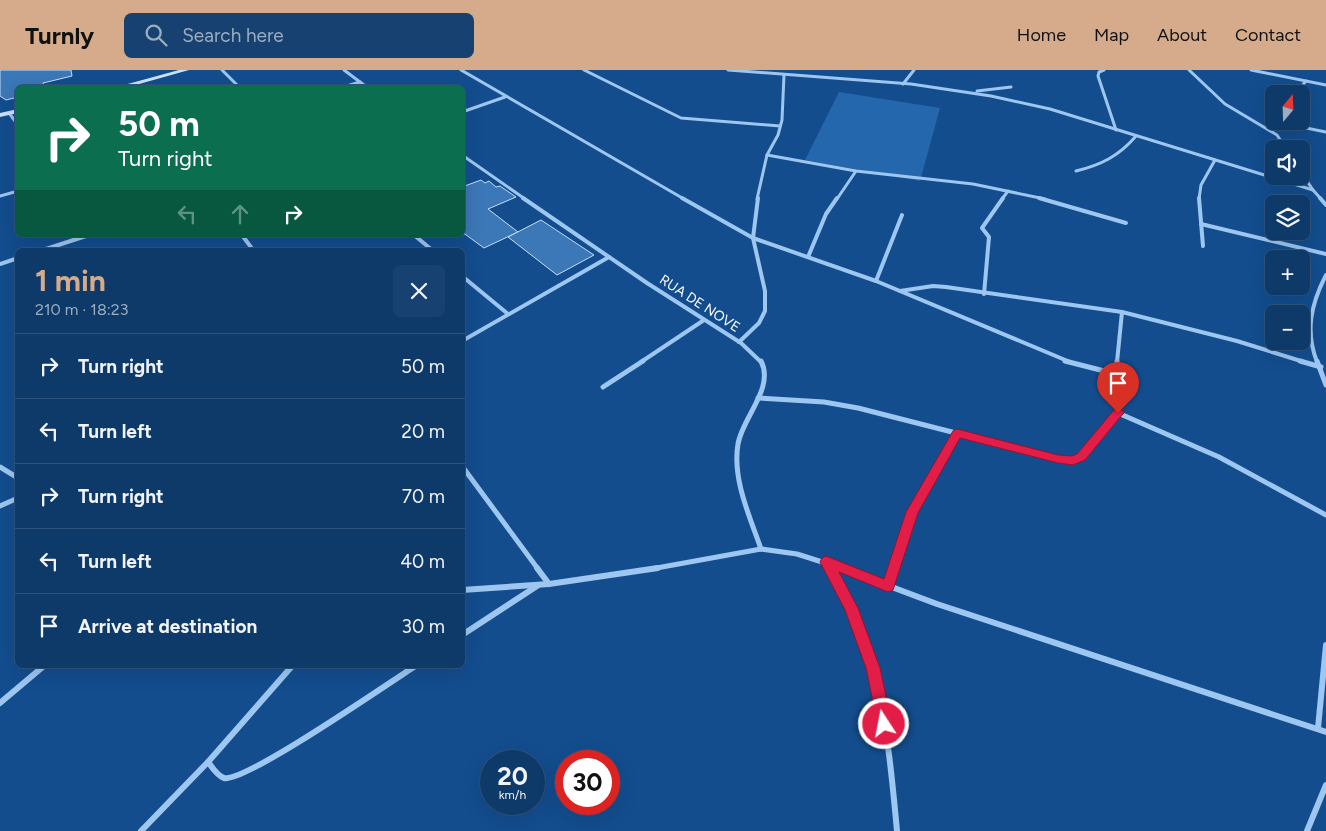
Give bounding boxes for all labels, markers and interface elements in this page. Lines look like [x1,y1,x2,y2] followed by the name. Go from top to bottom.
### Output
[124,13,474,58] search box
[25,21,94,50] text: Turnly
[142,21,170,49] icon: search
[182,24,284,47] text: Search here
[1017,24,1066,46] text: Home
[1094,24,1129,46] text: Map
[1157,24,1207,46] text: About
[1235,24,1301,46] text: Contact
[1265,85,1310,130] north arrow
[1265,85,1310,350] map controls
[118,103,200,145] text: 50 m
[35,105,100,170] icon: right
[1265,140,1310,185] button: sound
[118,145,213,172] text: Turn right
[1265,195,1310,240] button: layers
[173,200,201,228] icon: left
[226,200,254,228] icon: ahead
[279,200,307,228] icon: right
[1265,250,1310,295] button: +
[35,262,106,299] text: 1 min
[393,265,445,317] button: close
[656,271,743,336] street label: RUA DE NOVE
[35,300,128,319] text: 210 m · 18:23
[1265,305,1310,350] button: −
[35,352,63,380] icon: right
[78,355,164,378] text: Turn right
[401,355,445,378] text: 50 m
[1097,362,1139,413] pin
[1104,369,1132,397] icon: arrive
[35,417,63,445] icon: left
[78,420,152,443] text: Turn left
[401,420,445,443] text: 20 m
[35,482,63,510] icon: right
[78,485,164,508] text: Turn right
[402,485,445,508] text: 70 m
[35,547,63,575] icon: left
[78,550,152,573] text: Turn left
[400,550,445,573] text: 40 m
[35,612,63,640] icon: arrive
[78,615,257,638] text: Arrive at destination
[402,615,445,638] text: 30 m
[857,697,909,749] position arrow
[555,750,620,815] speed limit sign: 30
[497,761,528,791] text: 20
[499,788,526,802] text: km/h

